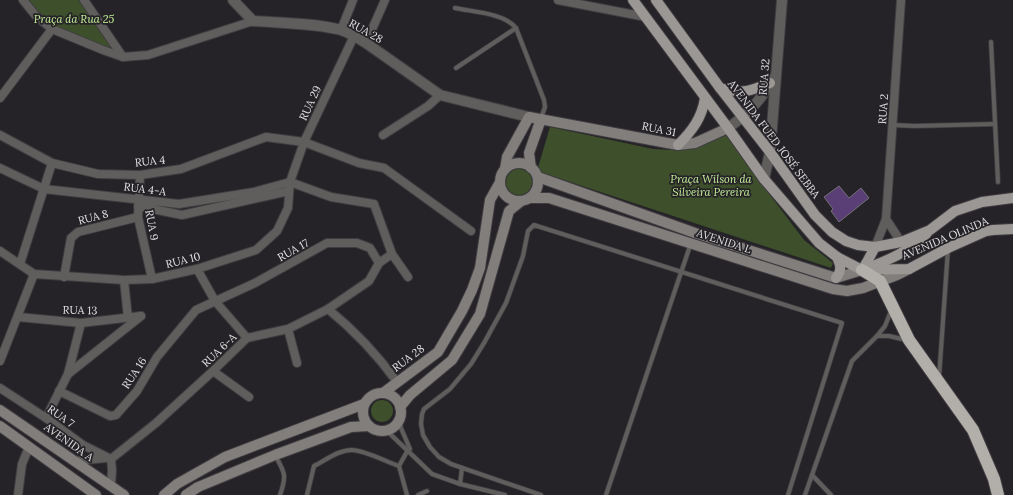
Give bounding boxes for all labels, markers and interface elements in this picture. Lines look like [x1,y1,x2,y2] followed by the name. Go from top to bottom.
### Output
[34,12,114,26] park label: Praça da Rua 25
[347,16,385,46] street label: RUA 28
[755,58,773,96] street label: RUA 32
[724,76,824,202] street label: AVENIDA FUED JOSÉ SEBBA
[296,83,324,123] street label: RUA 29
[875,93,891,125] street label: RUA 2
[641,119,677,139] street label: RUA 31
[134,152,166,170] street label: RUA 4
[670,172,753,199] park label: Praça Wilson da Silveira Pereira
[123,179,168,199] street label: RUA 4-A
[76,206,110,228] street label: RUA 8
[142,209,162,241] street label: RUA 9
[899,213,991,263] street label: AVENIDA OLINDA
[694,225,754,257] street label: AVENIDA L
[275,236,311,264] street label: RUA 17
[164,249,202,271] street label: RUA 10
[62,303,98,317] street label: RUA 13
[199,329,240,370] street label: RUA 6-A
[389,341,427,375] street label: RUA 28
[119,355,149,391] street label: RUA 16
[45,402,77,430] street label: RUA 7
[41,419,97,465] street label: AVENIDA A

